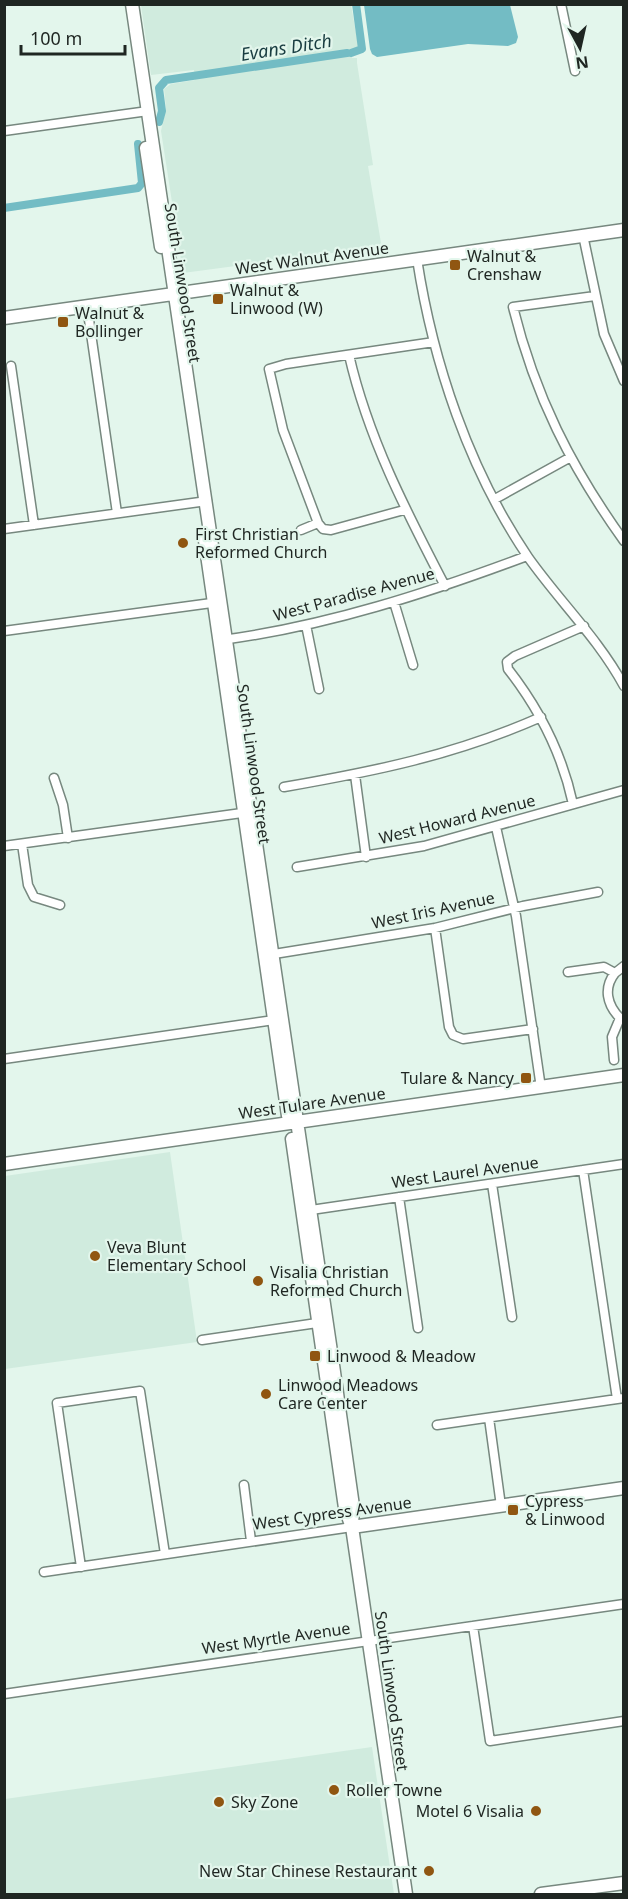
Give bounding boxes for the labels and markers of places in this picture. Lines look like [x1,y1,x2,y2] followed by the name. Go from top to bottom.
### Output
[467,245,542,285] place label: Walnut & Crenshaw
[448,258,462,272] marker: Walnut & Crenshaw
[230,279,323,319] place label: Walnut & Linwood (W)
[211,292,225,306] marker: Walnut & Linwood (W)
[75,302,144,342] place label: Walnut & Bollinger
[56,315,70,329] marker: Walnut & Bollinger
[195,523,328,563] place label: First Christian Reformed Church
[176,536,190,550] marker: First Christian Reformed Church
[401,1067,515,1089] place label: Tulare & Nancy
[519,1071,533,1085] marker: Tulare & Nancy
[107,1236,246,1276] place label: Veva Blunt Elementary School
[88,1249,102,1263] marker: Veva Blunt Elementary School
[270,1261,403,1301] place label: Visalia Christian Reformed Church
[251,1274,265,1288] marker: Visalia Christian Reformed Church
[327,1345,476,1367] place label: Linwood & Meadow
[308,1349,322,1363] marker: Linwood & Meadow
[278,1374,418,1414] place label: Linwood Meadows Care Center
[259,1387,273,1401] marker: Linwood Meadows Care Center
[525,1490,605,1530] place label: Cypress & Linwood
[506,1503,520,1517] marker: Cypress & Linwood
[346,1779,442,1801] place label: Roller Towne
[327,1783,341,1797] marker: Roller Towne
[231,1791,298,1813] place label: Sky Zone
[212,1795,226,1809] marker: Sky Zone
[416,1800,524,1822] place label: Motel 6 Visalia
[529,1804,543,1818] marker: Motel 6 Visalia
[199,1860,417,1882] place label: New Star Chinese Restaurant
[422,1864,436,1878] marker: New Star Chinese Restaurant

